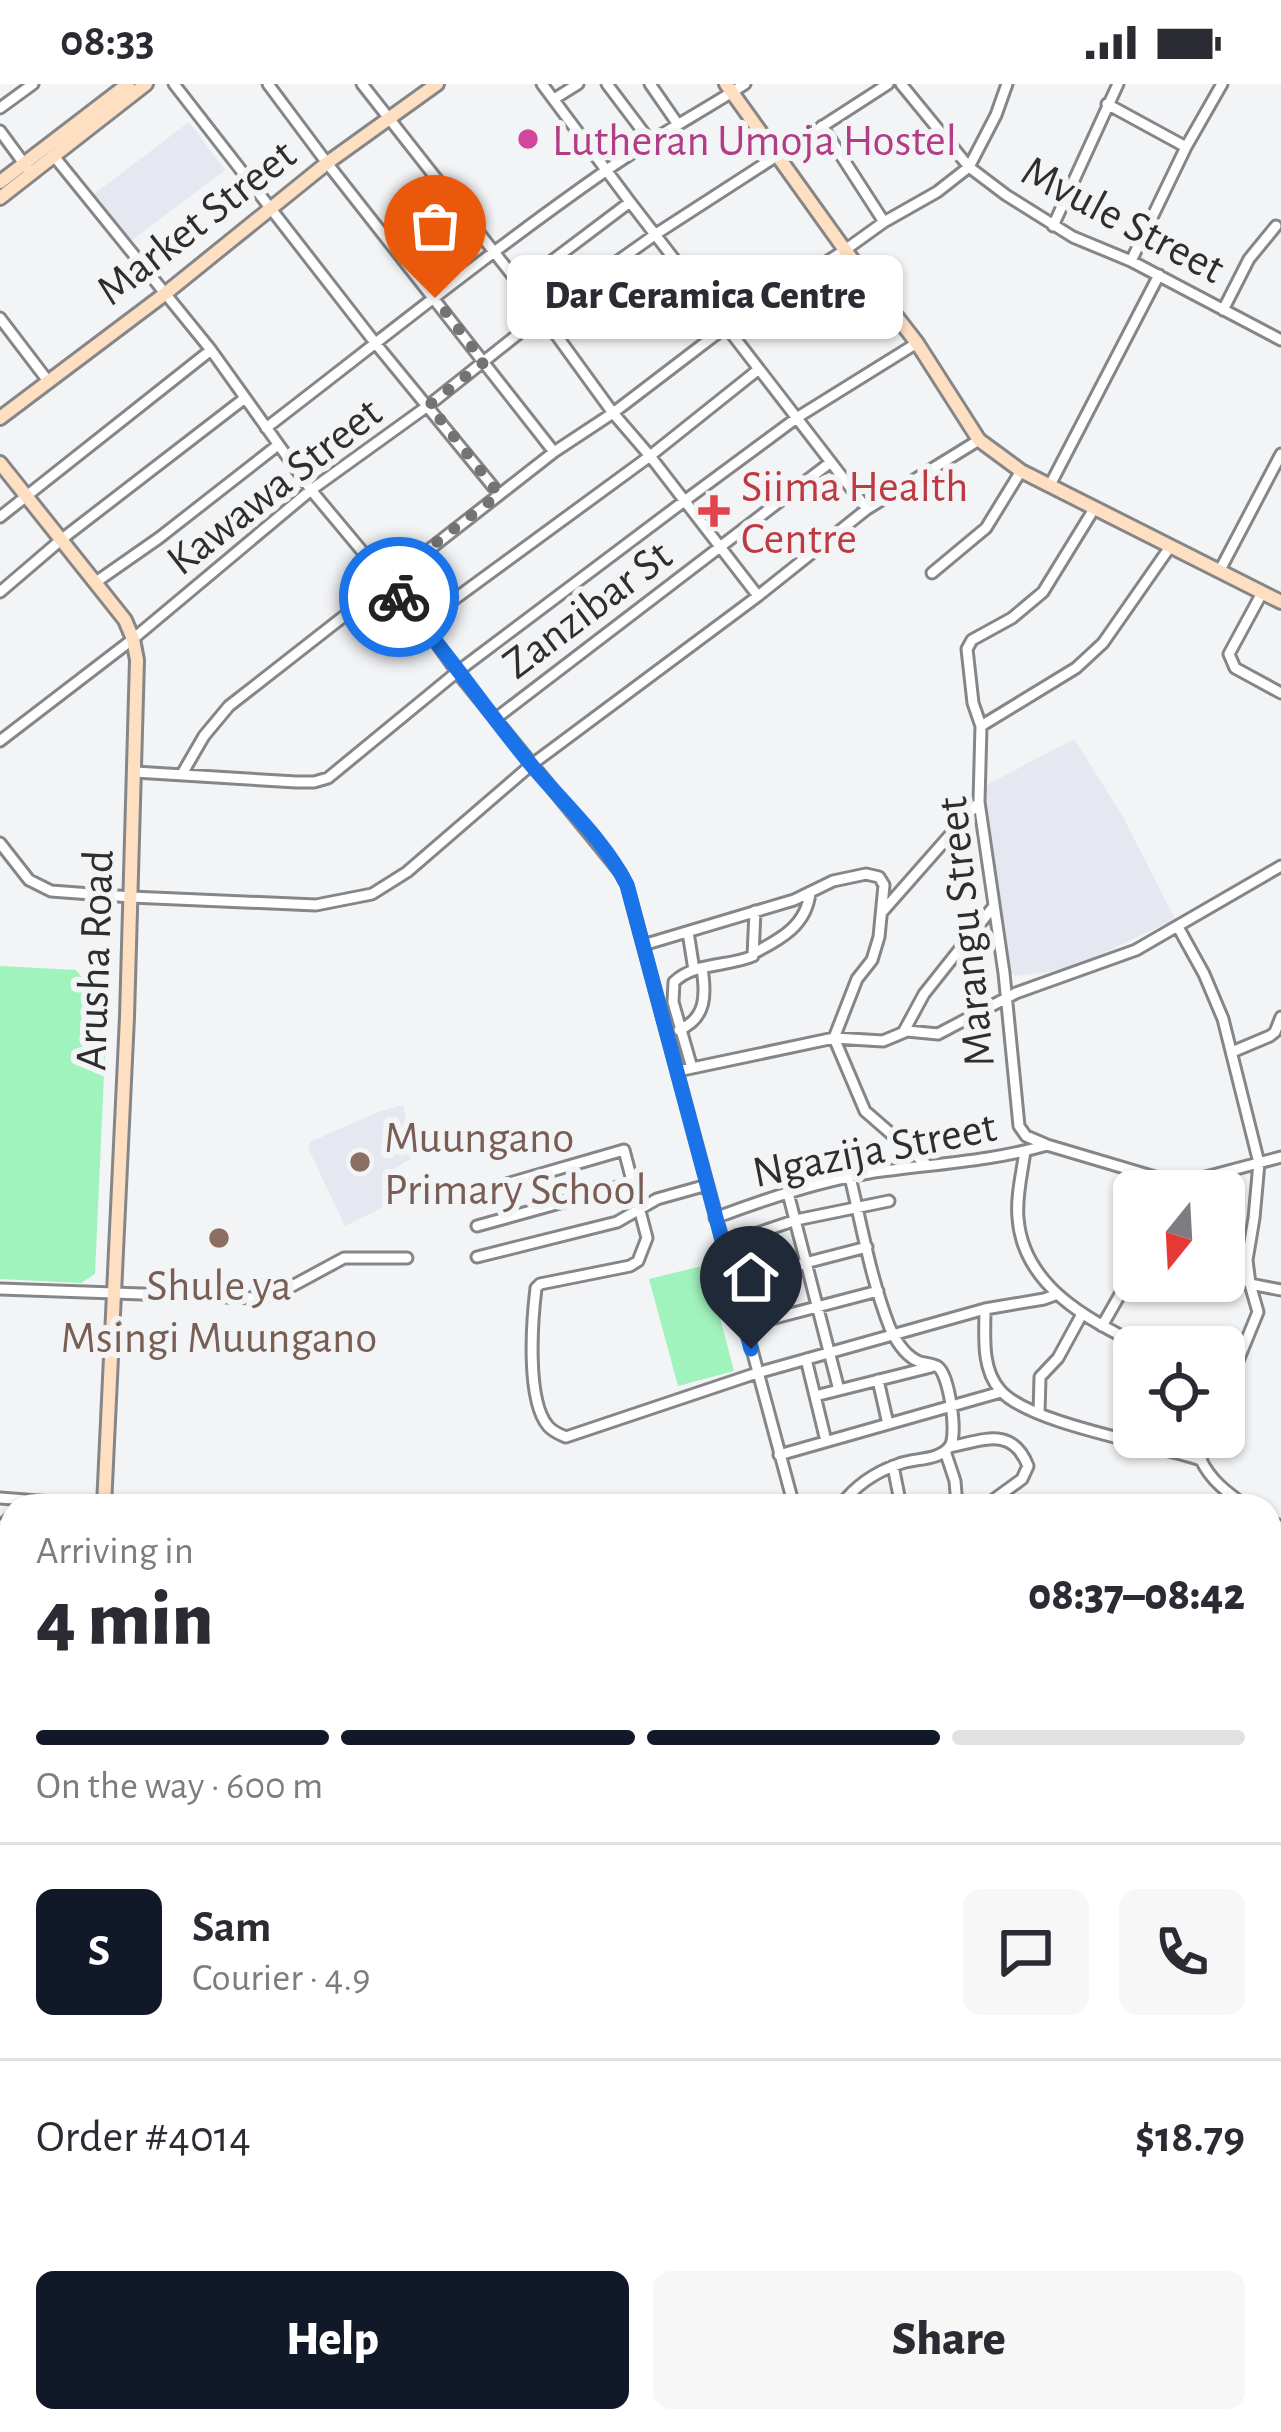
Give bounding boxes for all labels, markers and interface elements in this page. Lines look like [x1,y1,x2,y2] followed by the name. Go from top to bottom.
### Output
[60,19,155,64] text: 08:33
[552,119,957,164] place label: Lutheran Umoja Hostel
[515,126,541,152] marker: Lutheran Umoja Hostel
[89,132,304,314] street label: Market Street
[1014,148,1231,292] street label: Mvule Street
[384,175,486,298] pin
[402,193,468,259] icon: bag
[507,256,903,340] callout: Dar Ceramica Centre
[544,277,866,316] text: Dar Ceramica Centre
[159,390,390,584] street label: Kawawa Street
[741,465,969,562] place label: Siima Health Centre
[698,495,730,527] marker: Siima Health Centre
[495,533,680,687] street label: Zanzibar St
[339,537,459,657] courier
[366,564,432,630] icon: bike
[930,794,1003,1069] street label: Marangu Street
[69,849,122,1071] street label: Arusha Road
[749,1105,1000,1196] street label: Ngazija Street
[384,1116,647,1213] place label: Muungano Primary School
[347,1149,373,1175] marker: Muungano Primary School
[1113,1170,1245,1302] north arrow
[1113,1170,1245,1458] map controls
[206,1225,232,1251] marker: Shule ya Msingi Muungano
[700,1226,802,1349] pin
[718,1244,784,1310] icon: home
[61,1264,377,1361] place label: Shule ya Msingi Muungano
[1113,1326,1245,1458] button: locate
[36,1532,194,1571] text: Arriving in
[1028,1573,1245,1618] text: 08:37–08:42
[36,1581,213,1659] text: 4 min
[36,1767,323,1806] text: On the way · 600 m
[963,1889,1089,2015] button: chat
[1119,1889,1245,2015] button: phone
[192,1905,271,1950] text: Sam
[88,1929,110,1974] text: S
[192,1959,371,1998] text: Courier · 4.9
[36,2115,251,2160] text: Order #4014
[1135,2115,1245,2160] text: $18.79
[36,2271,629,2409] button: Help
[653,2271,1245,2409] button: Share

